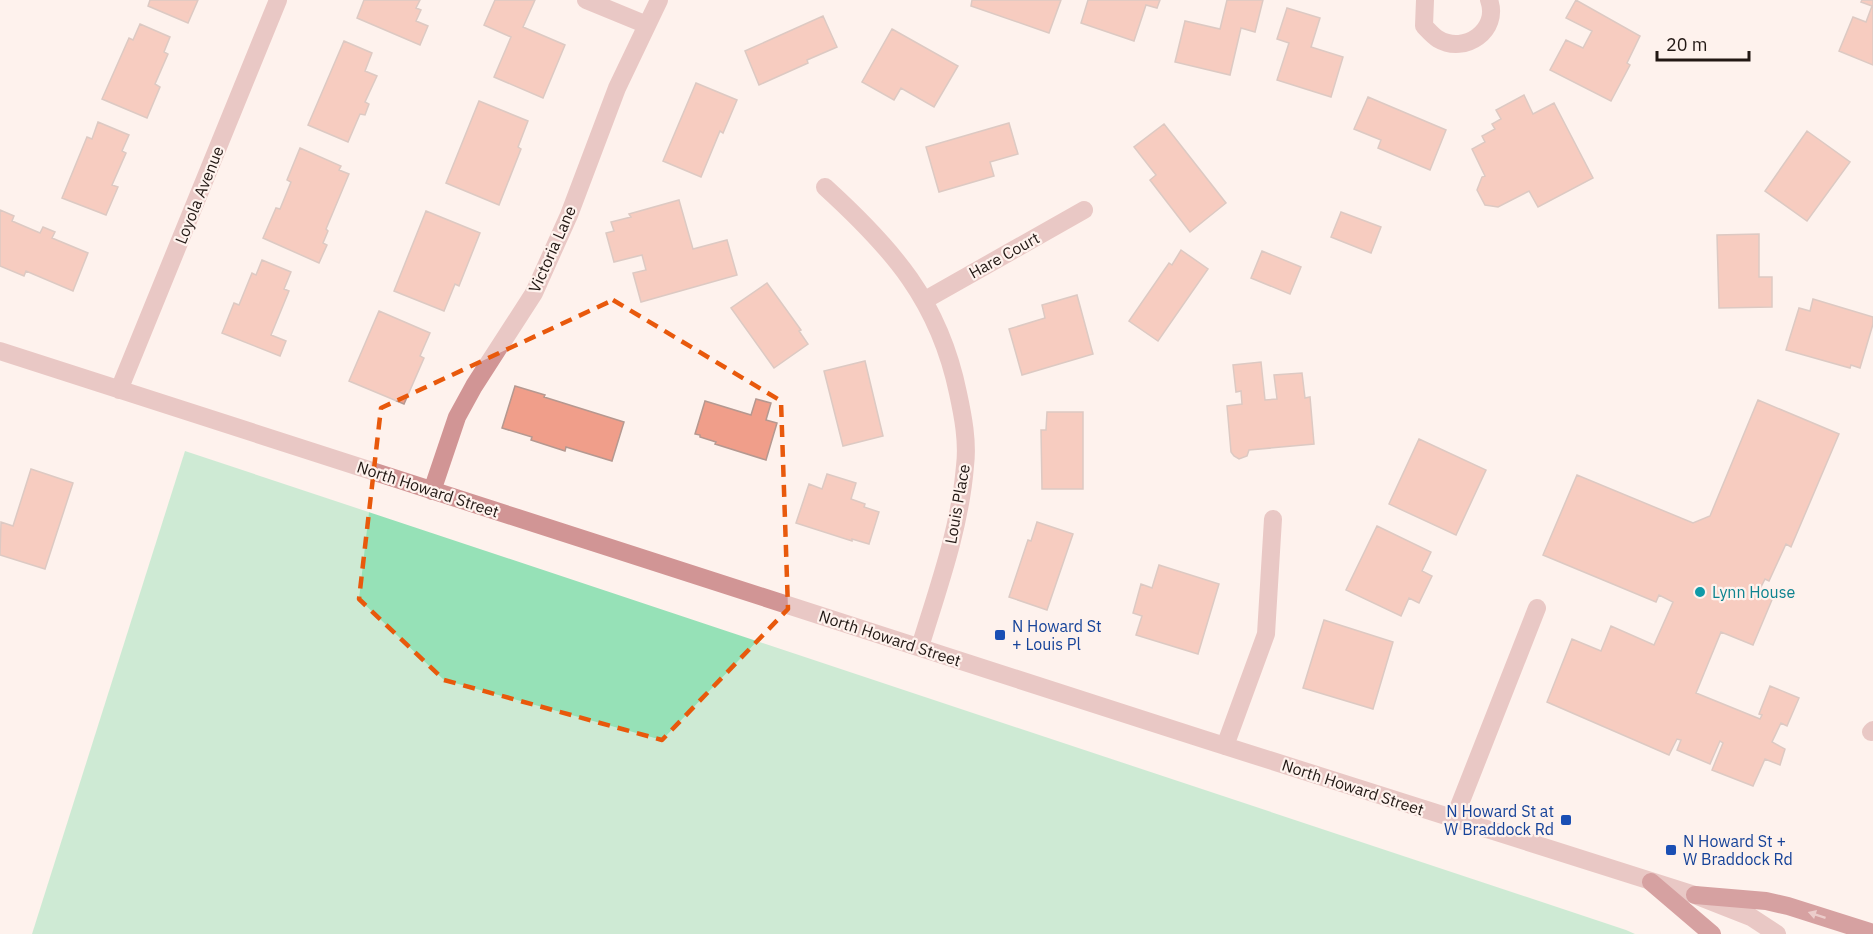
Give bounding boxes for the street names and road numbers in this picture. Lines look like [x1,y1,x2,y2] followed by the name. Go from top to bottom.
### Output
[170,143,228,247] street label: Loyola Avenue
[524,202,580,296] street label: Victoria Lane
[965,227,1043,283] street label: Hare Court
[354,457,502,521] street label: North Howard Street
[940,462,974,546] street label: Louis Place
[816,606,964,670] street label: North Howard Street
[1279,755,1427,819] street label: North Howard Street

